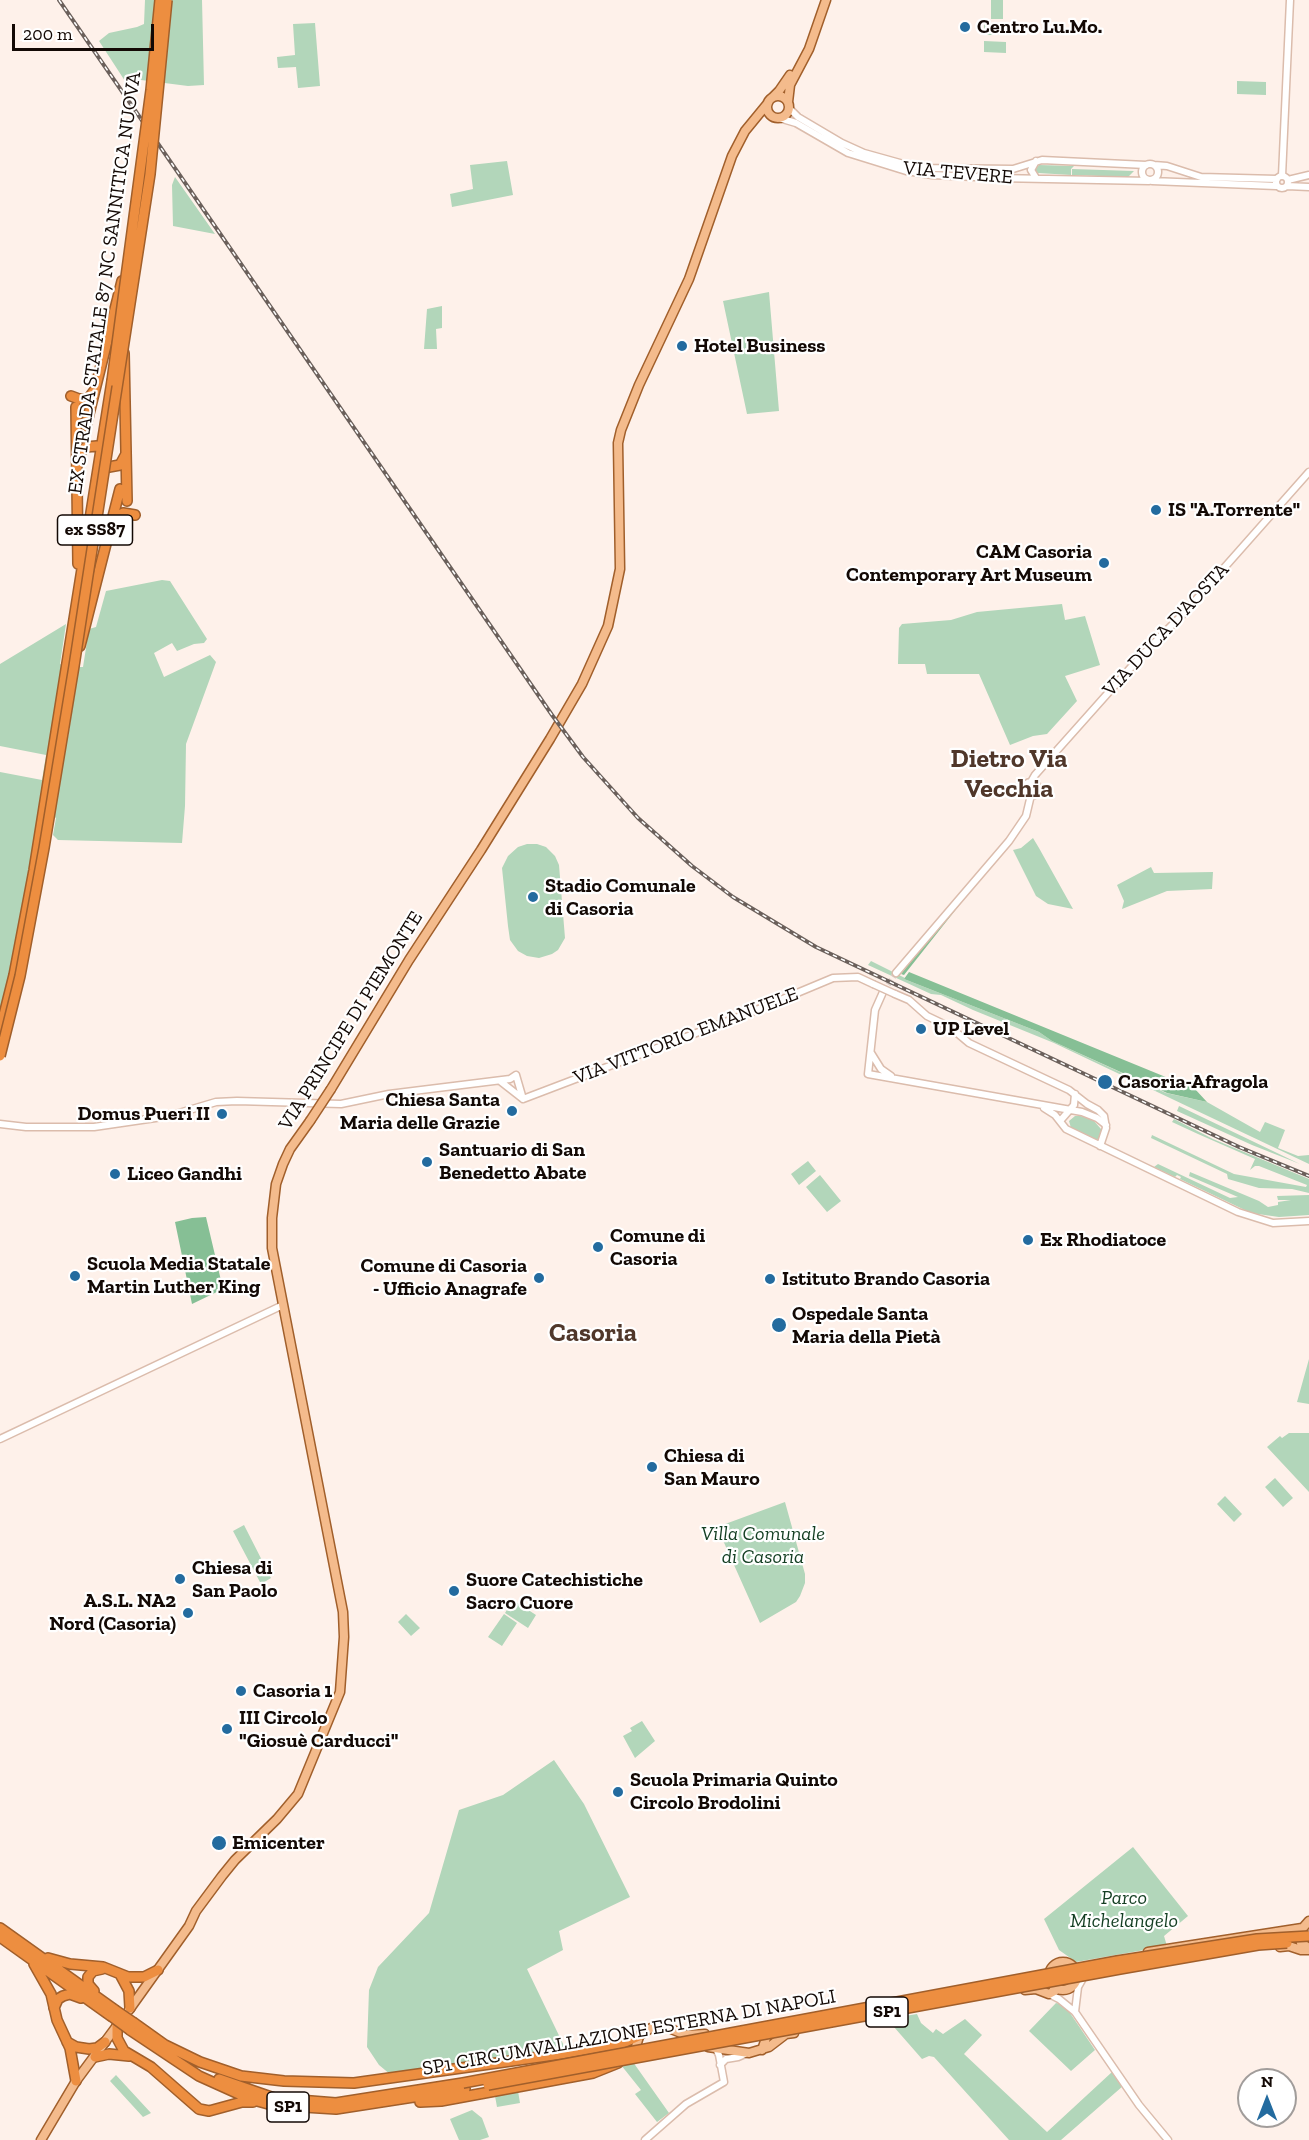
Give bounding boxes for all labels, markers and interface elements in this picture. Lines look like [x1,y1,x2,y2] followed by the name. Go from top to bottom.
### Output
[15,12,158,50] scale bar
[977,15,1102,39] place label: Centro Lu.Mo.
[958,20,972,34] marker: Centro Lu.Mo.
[23,23,73,45] text: 200 m
[63,70,147,496] street label: EX STRADA STATALE 87 NC SANNITICA NUOVA
[902,156,1014,190] street label: VIA TEVERE
[694,334,826,358] place label: Hotel Business
[675,339,689,353] marker: Hotel Business
[1168,498,1300,522] place label: IS "A.Torrente"
[1149,503,1163,517] marker: IS "A.Torrente"
[58,515,132,545] road number: ex SS87
[846,540,1092,587] place label: CAM Casoria Contemporary Art Museum
[1097,556,1111,570] marker: CAM Casoria Contemporary Art Museum
[1098,558,1234,702] street label: VIA DUCA D'AOSTA
[951,744,1067,806] district label: Dietro Via Vecchia
[545,874,696,921] place label: Stadio Comunale di Casoria
[526,890,540,904] marker: Stadio Comunale di Casoria
[274,907,428,1135] street label: VIA PRINCIPE DI PIEMONTE
[570,982,802,1090] street label: VIA VITTORIO EMANUELE
[933,1017,1009,1041] place label: UP Level
[914,1022,928,1036] marker: UP Level
[1118,1070,1268,1094] place label: Casoria-Afragola
[1096,1073,1114,1091] marker: Casoria-Afragola
[340,1088,500,1135] place label: Chiesa Santa Maria delle Grazie
[78,1102,210,1126] place label: Domus Pueri II
[505,1104,519,1118] marker: Chiesa Santa Maria delle Grazie
[215,1107,229,1121] marker: Domus Pueri II
[439,1138,586,1185] place label: Santuario di San Benedetto Abate
[420,1155,434,1169] marker: Santuario di San Benedetto Abate
[127,1162,242,1186] place label: Liceo Gandhi
[108,1167,122,1181] marker: Liceo Gandhi
[610,1224,705,1271] place label: Comune di Casoria
[1040,1228,1166,1252] place label: Ex Rhodiatoce
[1021,1233,1035,1247] marker: Ex Rhodiatoce
[591,1240,605,1254] marker: Comune di Casoria
[87,1252,270,1299] place label: Scuola Media Statale Martin Luther King
[361,1254,527,1301] place label: Comune di Casoria - Ufficio Anagrafe
[782,1267,990,1291] place label: Istituto Brando Casoria
[68,1269,82,1283] marker: Scuola Media Statale Martin Luther King
[532,1271,546,1285] marker: Comune di Casoria - Ufficio Anagrafe
[763,1272,777,1286] marker: Istituto Brando Casoria
[792,1302,941,1349] place label: Ospedale Santa Maria della Pietà
[770,1316,788,1334] marker: Ospedale Santa Maria della Pietà
[549,1318,637,1350] district label: Casoria
[664,1444,760,1491] place label: Chiesa di San Mauro
[645,1460,659,1474] marker: Chiesa di San Mauro
[701,1522,825,1569] park label: Villa Comunale di Casoria
[192,1556,277,1603] place label: Chiesa di San Paolo
[466,1568,643,1615] place label: Suore Catechistiche Sacro Cuore
[173,1572,187,1586] marker: Chiesa di San Paolo
[447,1584,461,1598] marker: Suore Catechistiche Sacro Cuore
[49,1589,176,1636] place label: A.S.L. NA2 Nord (Casoria)
[181,1606,195,1620] marker: A.S.L. NA2 Nord (Casoria)
[253,1679,332,1703] place label: Casoria 1
[234,1684,248,1698] marker: Casoria 1
[239,1706,399,1753] place label: III Circolo "Giosuè Carducci"
[220,1722,234,1736] marker: III Circolo "Giosuè Carducci"
[630,1768,838,1815] place label: Scuola Primaria Quinto Circolo Brodolini
[611,1785,625,1799] marker: Scuola Primaria Quinto Circolo Brodolini
[232,1831,325,1855] place label: Emicenter
[210,1834,228,1852] marker: Emicenter
[1070,1886,1178,1933] park label: Parco Michelangelo
[420,1985,838,2081] street label: SP1 CIRCUMVALLAZIONE ESTERNA DI NAPOLI
[866,1997,908,2027] road number: SP1
[1237,2068,1297,2128] north arrow
[1261,2072,1273,2091] text: N
[267,2092,309,2122] road number: SP1

